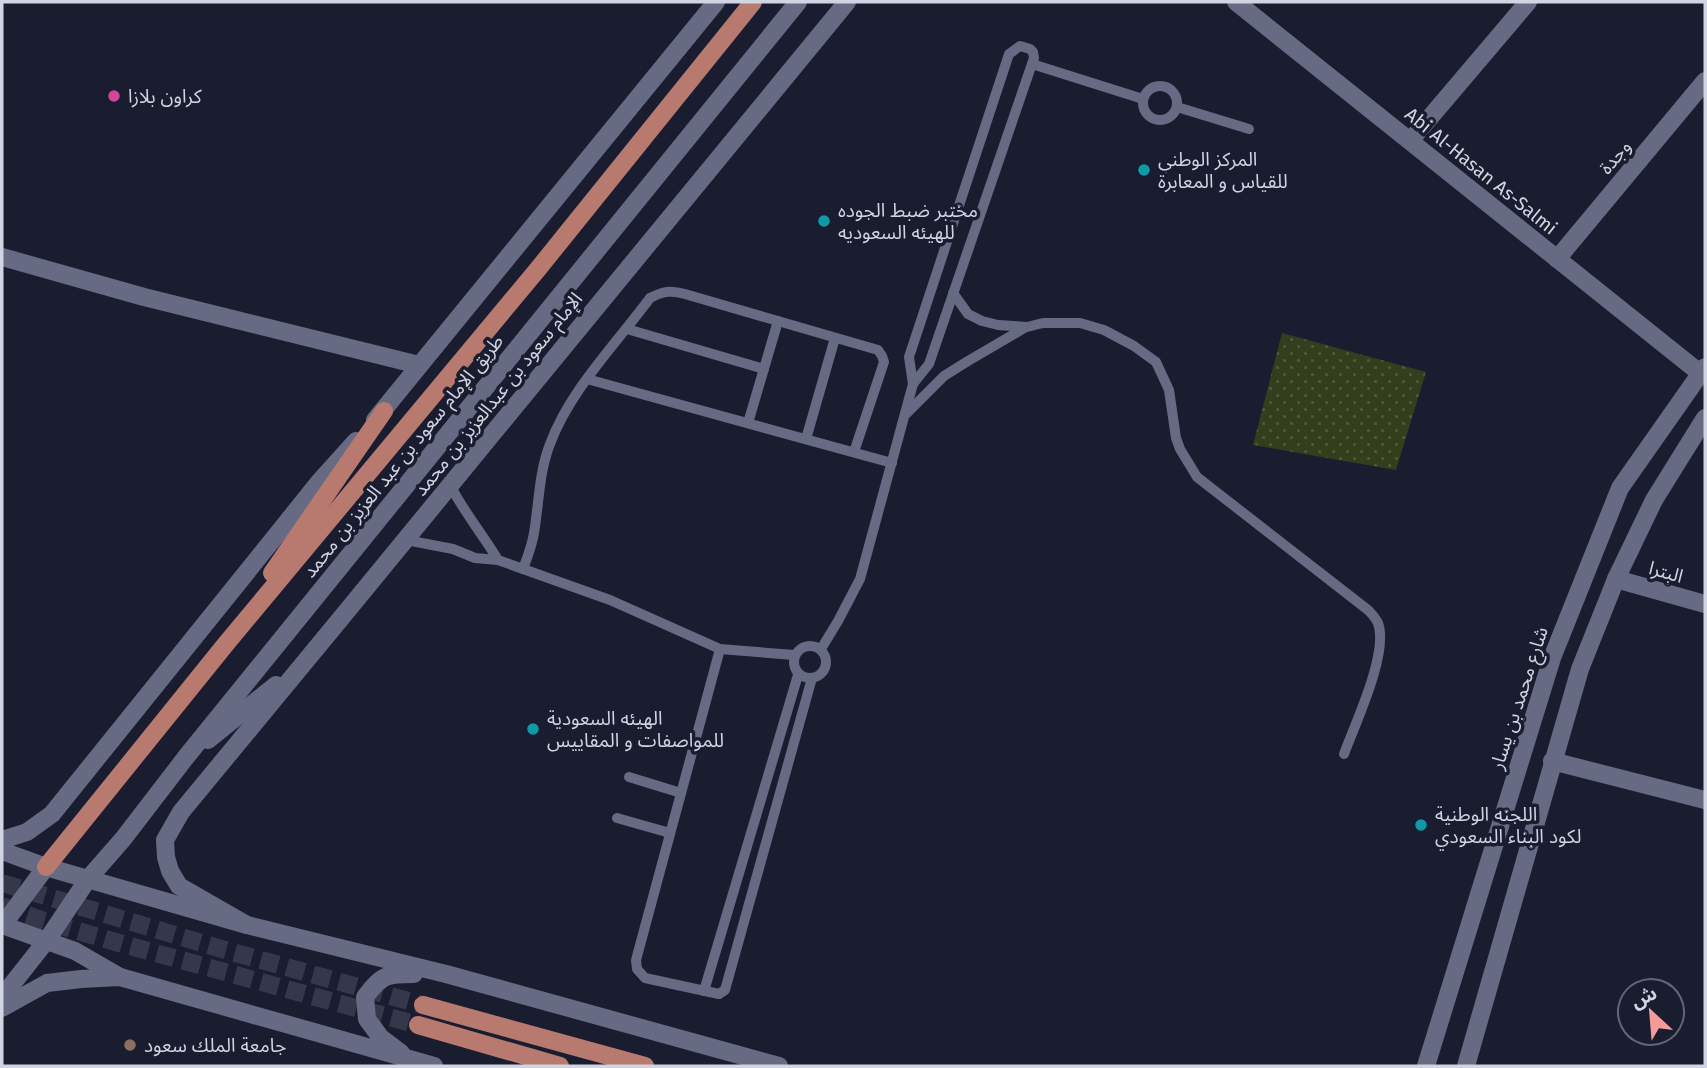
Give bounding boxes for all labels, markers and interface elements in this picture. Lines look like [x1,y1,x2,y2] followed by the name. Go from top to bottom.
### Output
[128,85,203,108] place label: كراون بلازا
[106,88,122,104] marker: كراون بلازا
[1400,103,1562,239] street label: Abi Al-Hasan As-Salmi
[1594,135,1636,179] street label: وجدة
[1158,148,1288,193] place label: المركز الوطني للقياس و المعابرة
[1136,162,1152,178] marker: المركز الوطني للقياس و المعابرة
[838,199,978,244] place label: مختبر ضبط الجوده للهيئه السعوديه
[816,213,832,229] marker: مختبر ضبط الجوده للهيئه السعوديه
[409,288,590,502] street label: الإمام سعود بن عبدالعزيز بن محمد
[298,330,511,584] street label: طريق الإمام سعود بن عبد العزيز بن محمد
[1646,556,1686,588] street label: البترا
[1485,624,1555,774] street label: شارع محمد بن يسار
[547,707,724,752] place label: الهيئه السعودية للمواصفات و المقاييس
[525,721,541,737] marker: الهيئه السعودية للمواصفات و المقاييس
[1435,803,1582,851] place label: اللجنه الوطنية لكود البناء السعودي
[1413,817,1429,833] marker: اللجنه الوطنية لكود البناء السعودي
[1616,977,1686,1047] north arrow
[1627,981,1661,1013] text: ش
[144,1034,286,1057] place label: جامعة الملك سعود
[122,1037,138,1053] marker: جامعة الملك سعود

